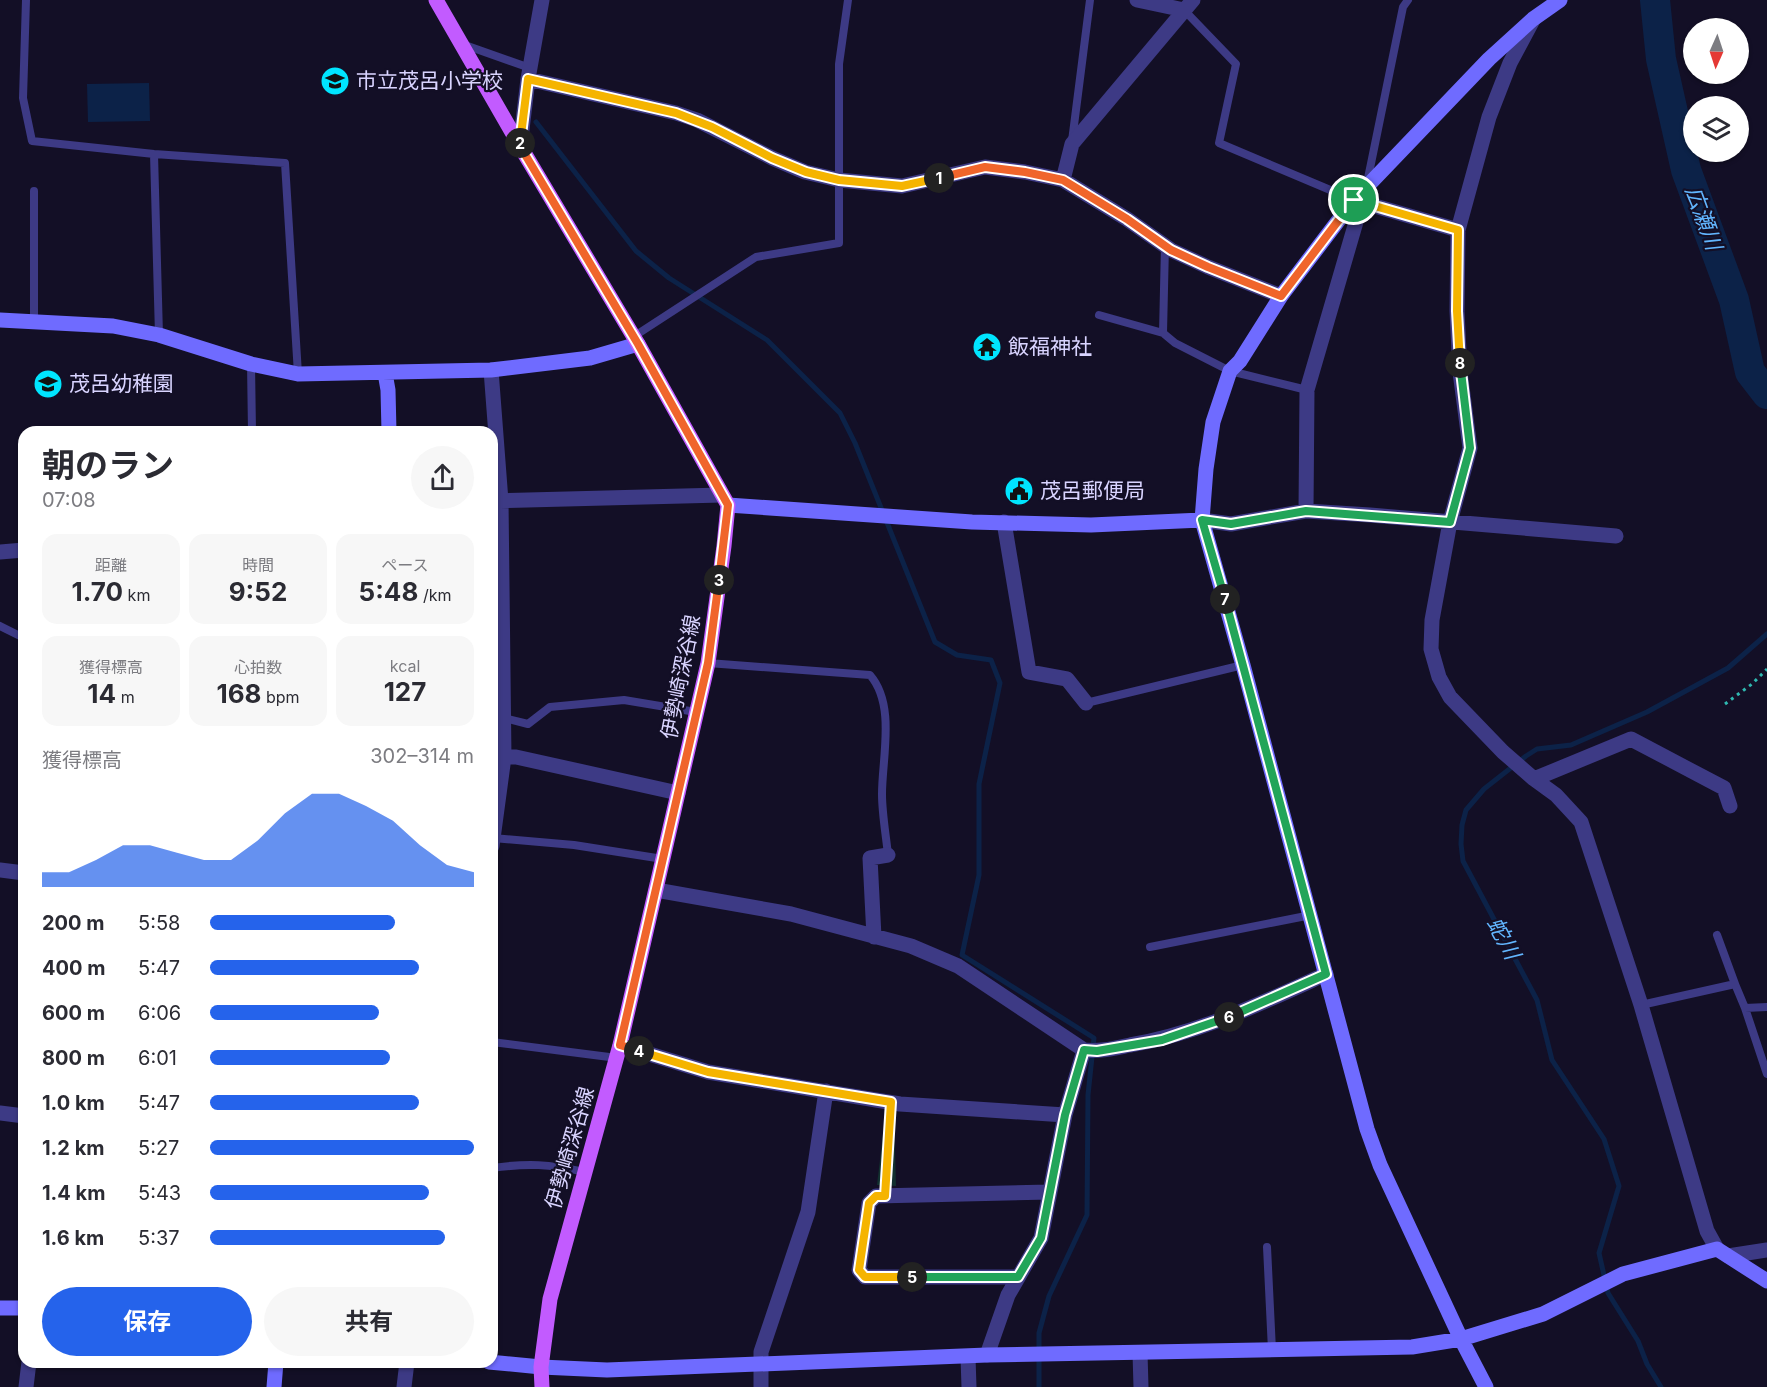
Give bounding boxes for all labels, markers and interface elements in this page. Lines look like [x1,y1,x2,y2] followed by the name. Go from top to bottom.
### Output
[1683,18,1749,84] north arrow
[1683,18,1749,162] map controls
[319,65,351,97] school or university icon: 市立茂呂小学校
[356,68,503,93] place label: 市立茂呂小学校
[1683,96,1749,162] button: layers
[505,128,535,158] pin: 2
[515,133,525,153] text: 2
[924,163,954,193] pin: 1
[936,168,942,188] text: 1
[1328,174,1379,225] pin
[1337,183,1370,216] icon: arrive
[1680,183,1728,255] water label: 広瀬川
[971,331,1003,363] temple icon: 飯福神社
[1008,334,1092,359] place label: 飯福神社
[1445,348,1475,378] pin: 8
[1455,353,1465,373] text: 8
[32,368,64,400] school or university icon: 茂呂幼稚園
[69,371,174,396] place label: 茂呂幼稚園
[42,445,174,485] text: 朝のラン
[411,446,474,509] button: share
[1003,475,1035,507] public building icon: 茂呂郵便局
[1040,478,1145,503] place label: 茂呂郵便局
[42,488,96,512] text: 07:08
[95,555,127,575] text: 距離
[242,555,274,575] text: 時間
[381,555,429,575] text: ペース
[704,565,734,595] pin: 3
[714,570,724,590] text: 3
[72,576,123,607] text: 1.70
[229,576,287,607] text: 9:52
[359,576,418,607] text: 5:48
[1210,584,1240,614] pin: 7
[123,585,150,605] text: km
[418,585,451,605] text: /km
[1220,589,1230,609] text: 7
[656,613,705,741] street label: 伊勢崎深谷線
[390,656,420,676] text: kcal
[79,657,143,677] text: 獲得標高
[234,657,282,677] text: 心拍数
[384,676,426,707] text: 127
[87,678,116,709] text: 14
[216,678,261,709] text: 168
[116,687,135,707] text: m
[261,687,300,707] text: bpm
[370,744,474,768] text: 302–314 m
[42,748,122,772] text: 獲得標高
[42,911,105,935] text: 200 m
[138,911,180,935] text: 5:58
[1482,912,1527,965] water label: 蛇川
[42,956,106,980] text: 400 m
[138,956,180,980] text: 5:47
[42,1001,105,1025] text: 600 m
[138,1001,181,1025] text: 6:06
[1214,1002,1244,1032] pin: 6
[1224,1007,1234,1027] text: 6
[624,1036,654,1066] pin: 4
[634,1041,644,1061] text: 4
[42,1046,105,1070] text: 800 m
[138,1046,177,1070] text: 6:01
[540,1084,599,1212] street label: 伊勢崎深谷線
[42,1091,105,1115] text: 1.0 km
[138,1091,180,1115] text: 5:47
[42,1136,105,1160] text: 1.2 km
[138,1136,179,1160] text: 5:27
[42,1181,105,1205] text: 1.4 km
[138,1181,181,1205] text: 5:43
[42,1226,104,1250] text: 1.6 km
[138,1226,180,1250] text: 5:37
[897,1262,927,1292] pin: 5
[907,1267,917,1287] text: 5
[42,1287,252,1356] button: 保存
[264,1287,474,1356] button: 共有

